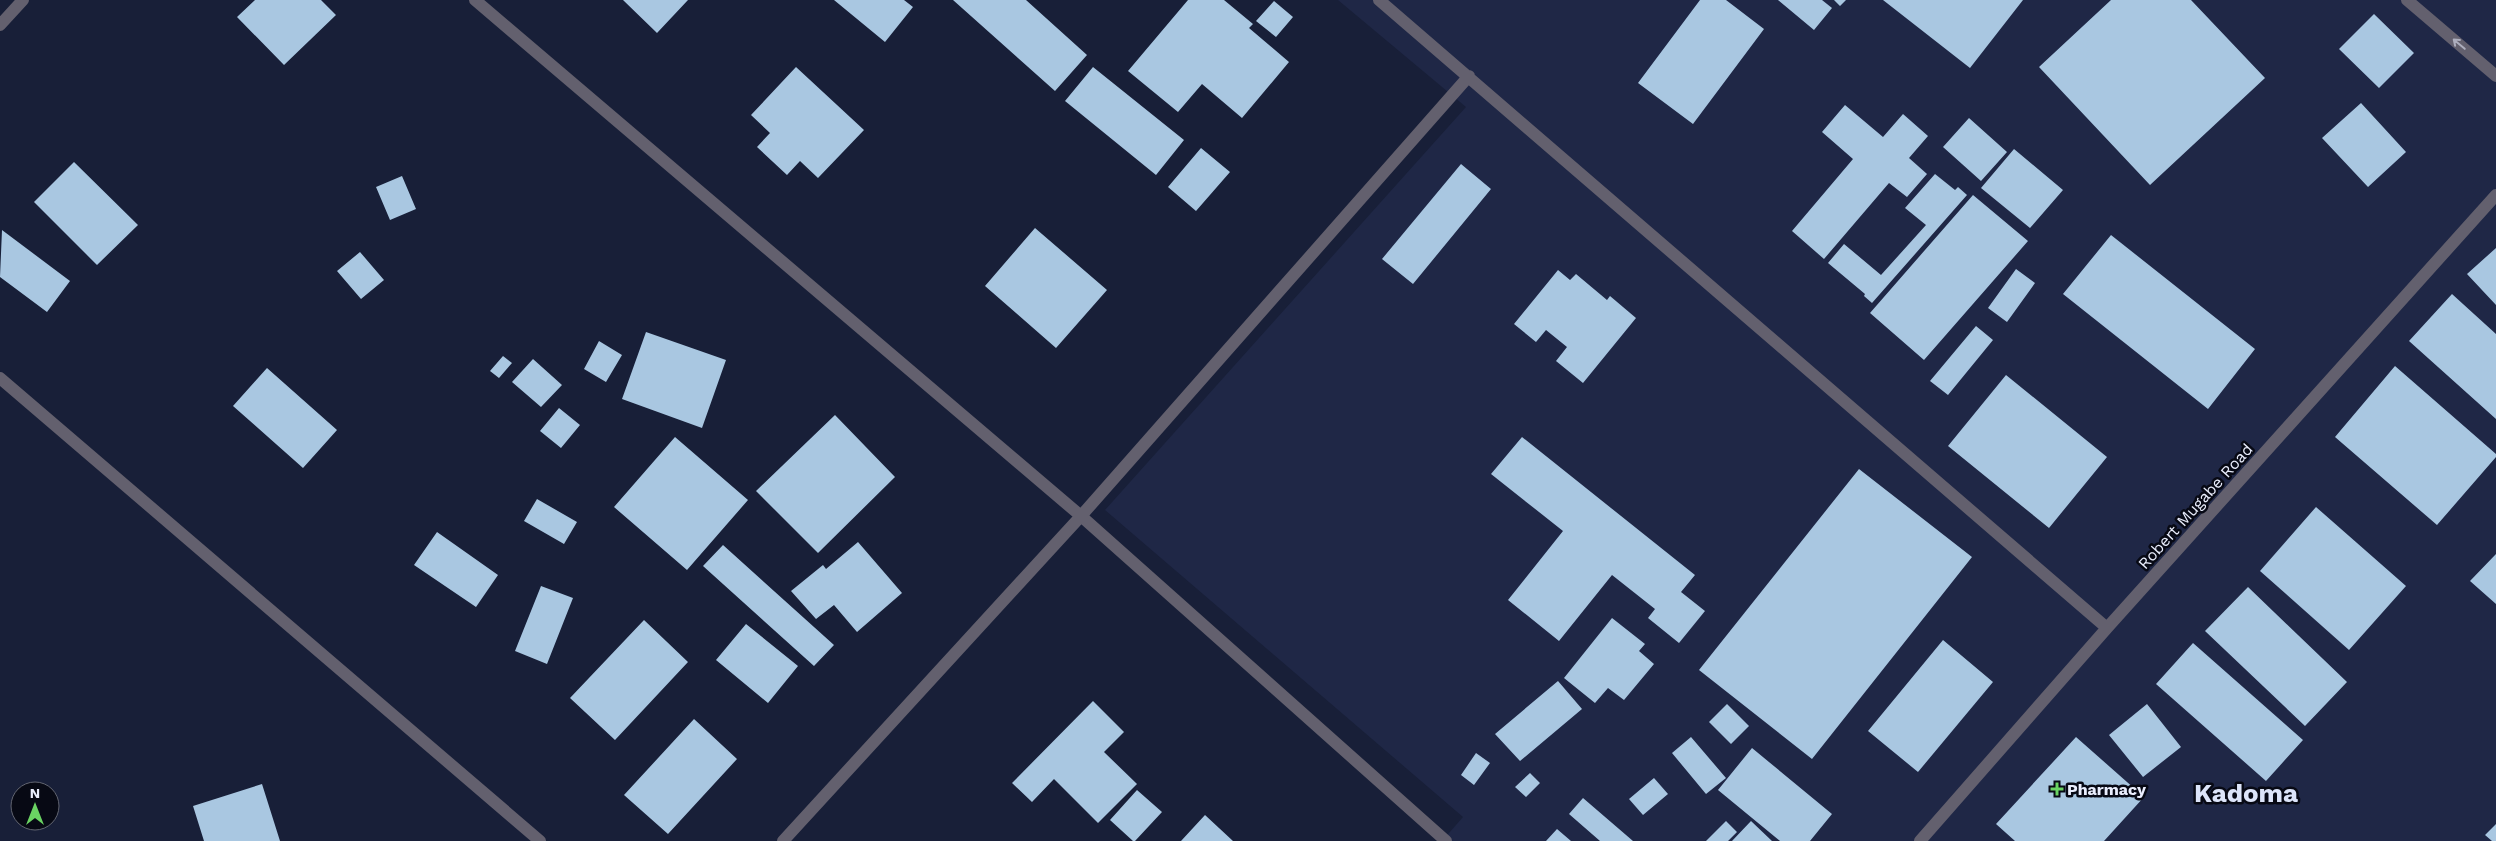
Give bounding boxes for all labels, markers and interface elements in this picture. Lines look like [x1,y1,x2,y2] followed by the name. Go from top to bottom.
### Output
[2453,39,2466,50] one-way arrow
[2134,440,2257,573] street label: Robert Mugabe Road
[2194,778,2298,808] district label: Kadoma
[2067,780,2147,799] place label: Pharmacy
[10,781,60,831] north arrow
[2051,783,2063,795] marker: Pharmacy
[30,785,40,801] text: N

